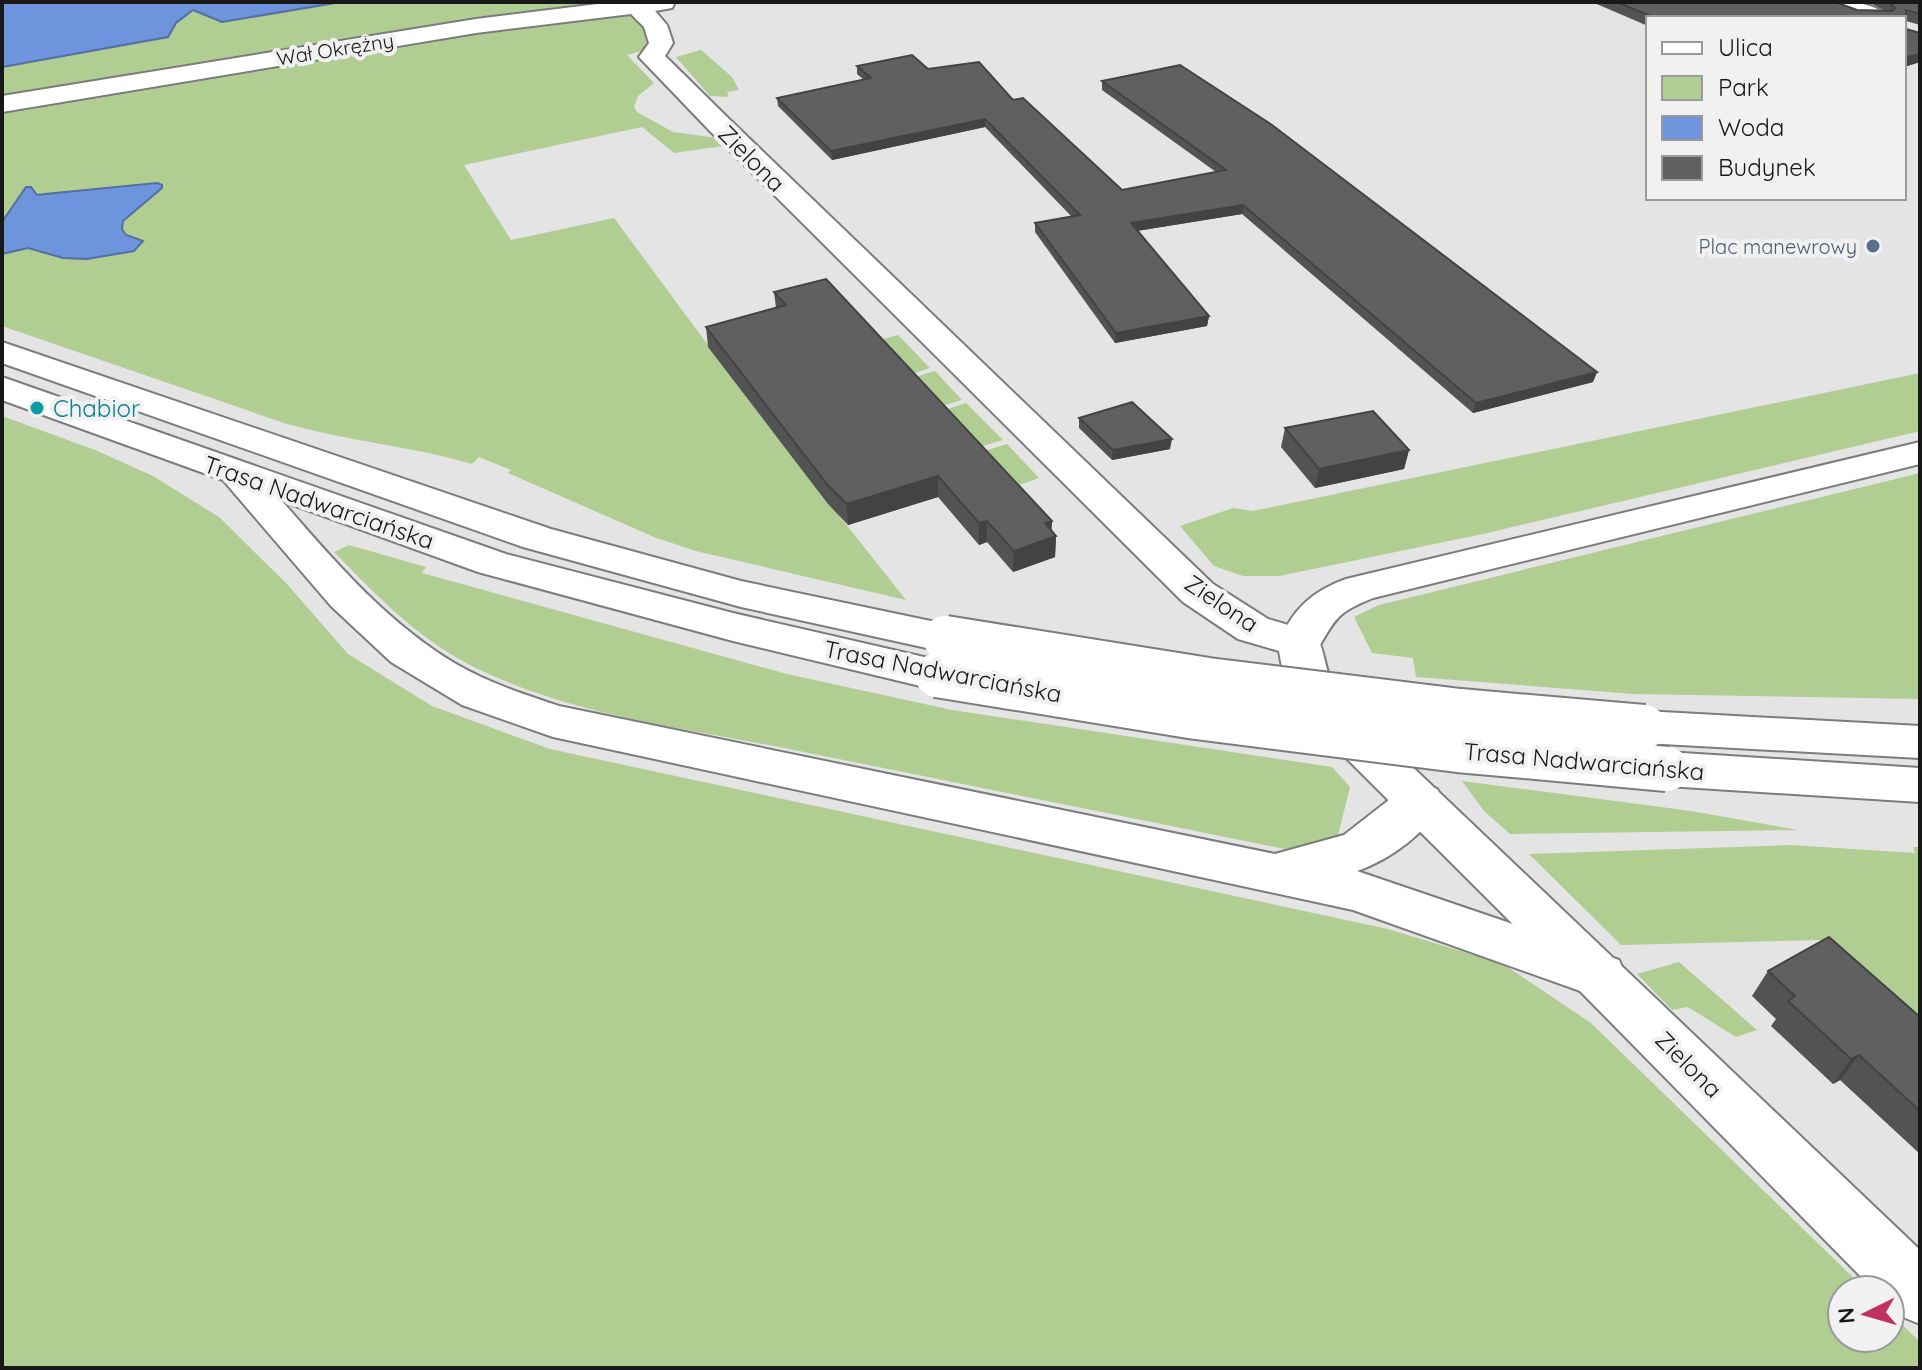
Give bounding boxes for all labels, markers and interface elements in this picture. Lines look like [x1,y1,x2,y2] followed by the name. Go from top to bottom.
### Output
[1646,16,1906,200] legend
[275,27,395,71] street label: Wał Okrężny
[1718,32,1773,62] text: Ulica
[1718,72,1769,102] text: Park
[1718,112,1784,142] text: Woda
[712,118,792,198] street label: Zielona
[1718,152,1816,182] text: Budynek
[1699,234,1857,259] place label: Plac manewrowy
[1864,237,1882,255] marker: Plac manewrowy
[53,393,140,423] place label: Chabior
[28,399,46,417] marker: Chabior
[200,448,438,556] street label: Trasa Nadwarciańska
[1179,568,1265,638] street label: Zielona
[822,633,1064,709] street label: Trasa Nadwarciańska
[1462,736,1706,786] street label: Trasa Nadwarciańska
[1649,1024,1729,1104] street label: Zielona
[1826,1274,1906,1354] north arrow
[1831,1306,1861,1325] text: N

